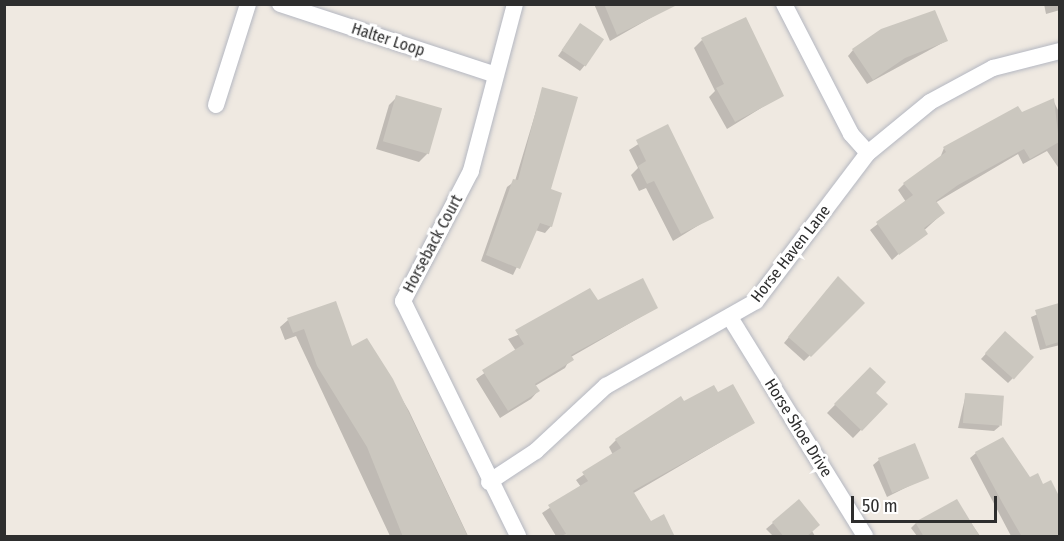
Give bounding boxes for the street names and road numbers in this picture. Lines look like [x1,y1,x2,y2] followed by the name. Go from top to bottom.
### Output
[349,19,427,61] street label: Halter Loop
[399,192,467,296] street label: Horseback Court
[747,202,835,306] street label: Horse Haven Lane
[760,375,836,481] street label: Horse Shoe Drive

